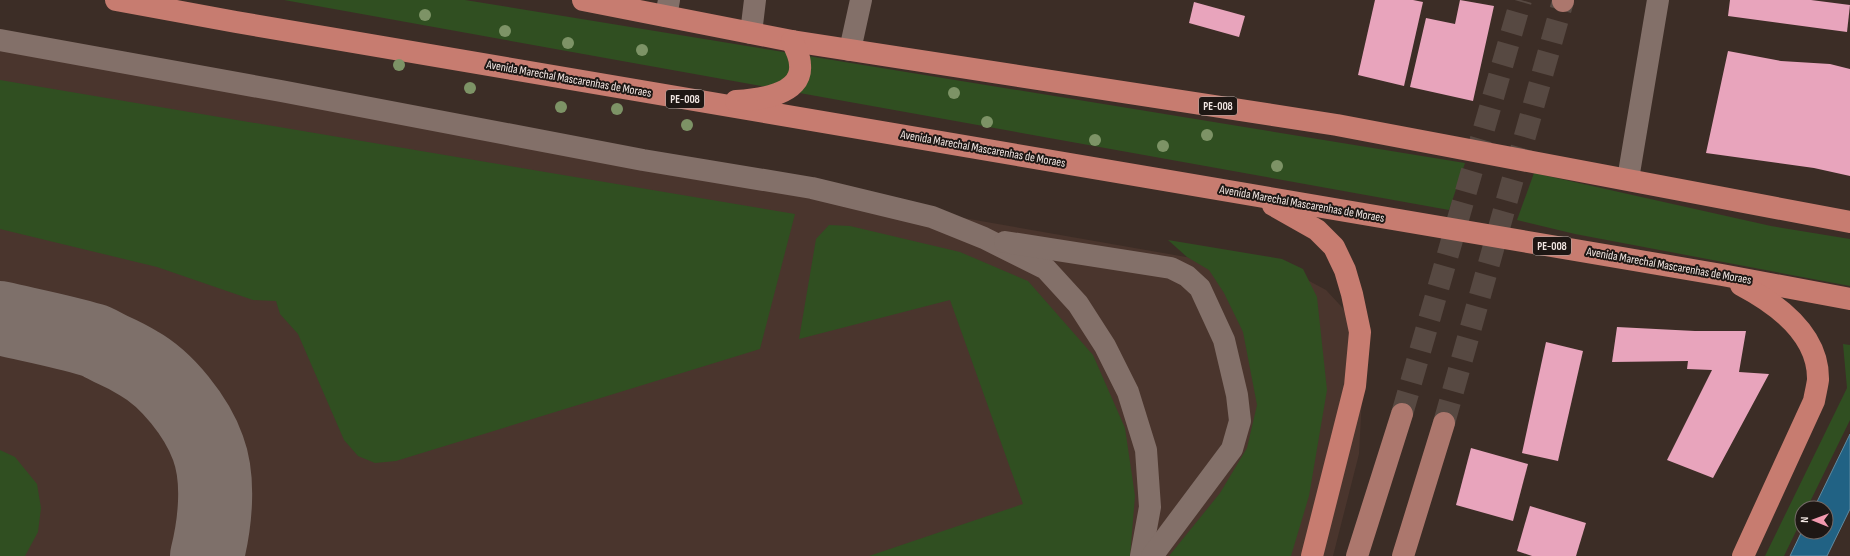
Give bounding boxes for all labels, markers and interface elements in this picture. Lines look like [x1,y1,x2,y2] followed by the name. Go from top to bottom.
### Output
[484,57,653,101] street label: Avenida Marechal Mascarenhas de Moraes
[666,90,704,108] road number: PE-008
[1199,97,1237,115] road number: PE-008
[898,127,1067,171] street label: Avenida Marechal Mascarenhas de Moraes
[1217,182,1386,226] street label: Avenida Marechal Mascarenhas de Moraes
[1533,237,1571,255] road number: PE-008
[1584,244,1753,288] street label: Avenida Marechal Mascarenhas de Moraes
[1794,500,1834,540] north arrow
[1798,517,1811,523] text: N

